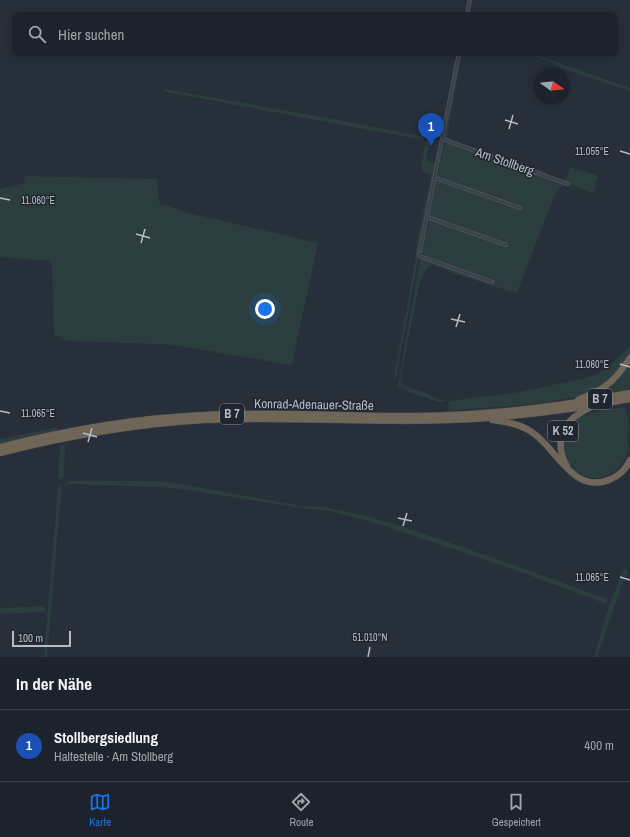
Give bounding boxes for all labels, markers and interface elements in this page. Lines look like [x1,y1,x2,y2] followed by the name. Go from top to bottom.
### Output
[12,12,618,56] search box
[26,23,48,45] icon: search
[58,24,124,45] text: Hier suchen
[534,68,570,104] north arrow
[418,113,444,146] pin: 1
[472,143,537,179] street label: Am Stollberg
[575,145,609,158] text: 11.055°E
[21,194,55,207] text: 11.060°E
[255,299,275,319] your location
[575,358,609,371] text: 11.060°E
[588,389,612,409] road number: B 7
[254,395,374,414] street label: Konrad-Adenauer-Straße
[220,404,244,424] road number: B 7
[21,407,55,420] text: 11.065°E
[548,421,578,441] road number: K 52
[575,571,609,584] text: 11.065°E
[12,629,71,648] scale bar
[18,631,43,645] text: 100 m
[353,631,388,644] text: 51.010°N
[16,672,92,695] text: In der Nähe
[54,727,158,748] text: Stollbergsiedlung
[26,737,32,754] text: 1
[584,737,614,754] text: 400 m
[54,748,173,765] text: Haltestelle · Am Stollberg
[89,791,111,829] tab: Karte
[289,791,313,829] tab: Route
[492,791,541,829] tab: Gespeichert

